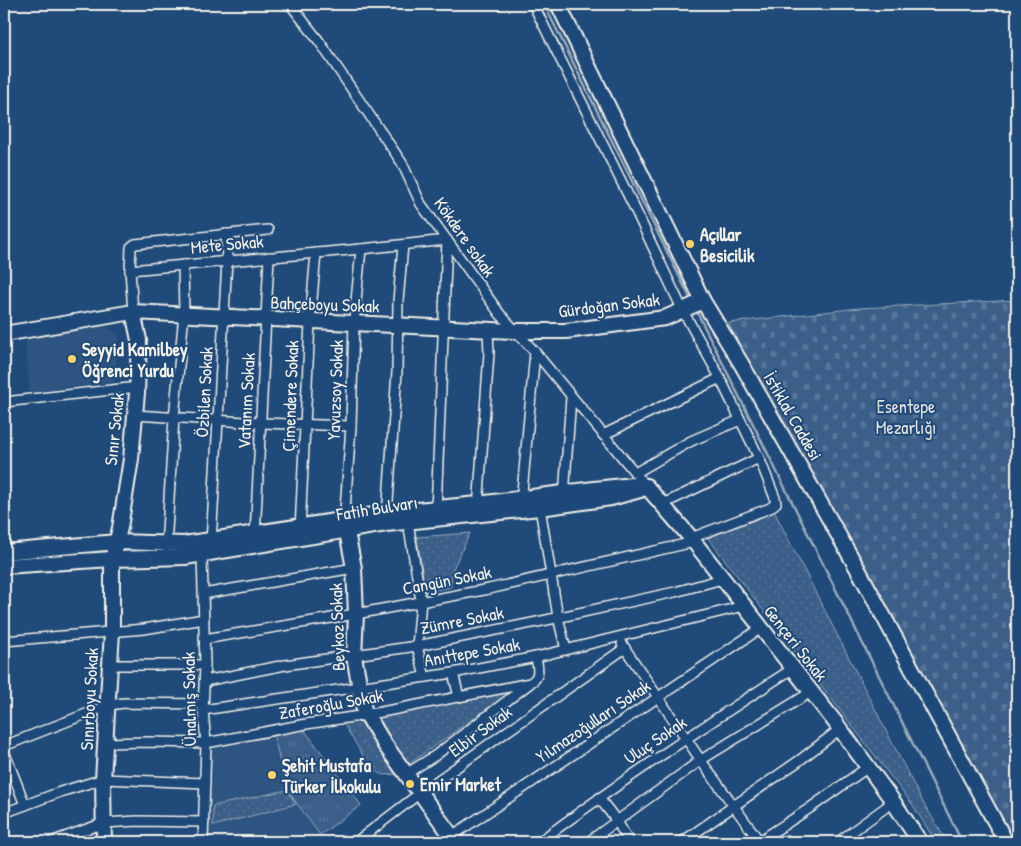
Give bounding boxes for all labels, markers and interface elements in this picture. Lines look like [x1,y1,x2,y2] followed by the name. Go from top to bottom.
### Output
[428,192,502,283] street label: Kökdere sokak
[700,222,755,268] place label: Açıllar Besicilik
[190,228,265,260] street label: Mete Sokak
[684,238,696,250] marker: Açıllar Besicilik
[557,286,662,324] street label: Gürdoğan Sokak
[270,290,380,318] street label: Bahçeboyu Sokak
[82,337,188,384] place label: Seyyid Kamilbey Öğrenci Yurdu
[276,339,304,452] street label: Çimendere Sokak
[321,339,349,441] street label: Yavuzsoy Sokak
[189,345,219,438] street label: Özbilen Sokak
[231,352,261,450] street label: Vatanım Sokak
[66,353,78,365] marker: Seyyid Kamilbey Öğrenci Yurdu
[757,367,829,465] street label: İstiklal Caddesi
[98,391,130,467] street label: Sınır Sokak
[876,394,936,440] park label: Esentepe Mezarlığı
[334,489,419,527] street label: Fatih Bulvarı
[400,559,494,601] street label: Cangün Sokak
[323,582,351,671] street label: Beykoz Sokak
[418,600,506,640] street label: Zümre Sokak
[758,600,834,687] street label: Gençeri Sokak
[422,631,522,673] street label: Anıttepe Sokak
[74,647,104,751] street label: Sınırboyu Sokak
[176,651,202,747] street label: Ünalmış Sokak
[531,673,656,769] street label: Yılmazoğulları Sokak
[277,682,386,725] street label: Zaferoğlu Sokak
[443,699,517,763] street label: Elbir Sokak
[619,710,692,770] street label: Uluç Sokak
[281,753,381,799] place label: Şehit Mustafa Türker İlkokulu
[266,769,278,781] marker: Şehit Mustafa Türker İlkokulu
[420,772,502,797] place label: Emir Market
[404,778,416,790] marker: Emir Market

